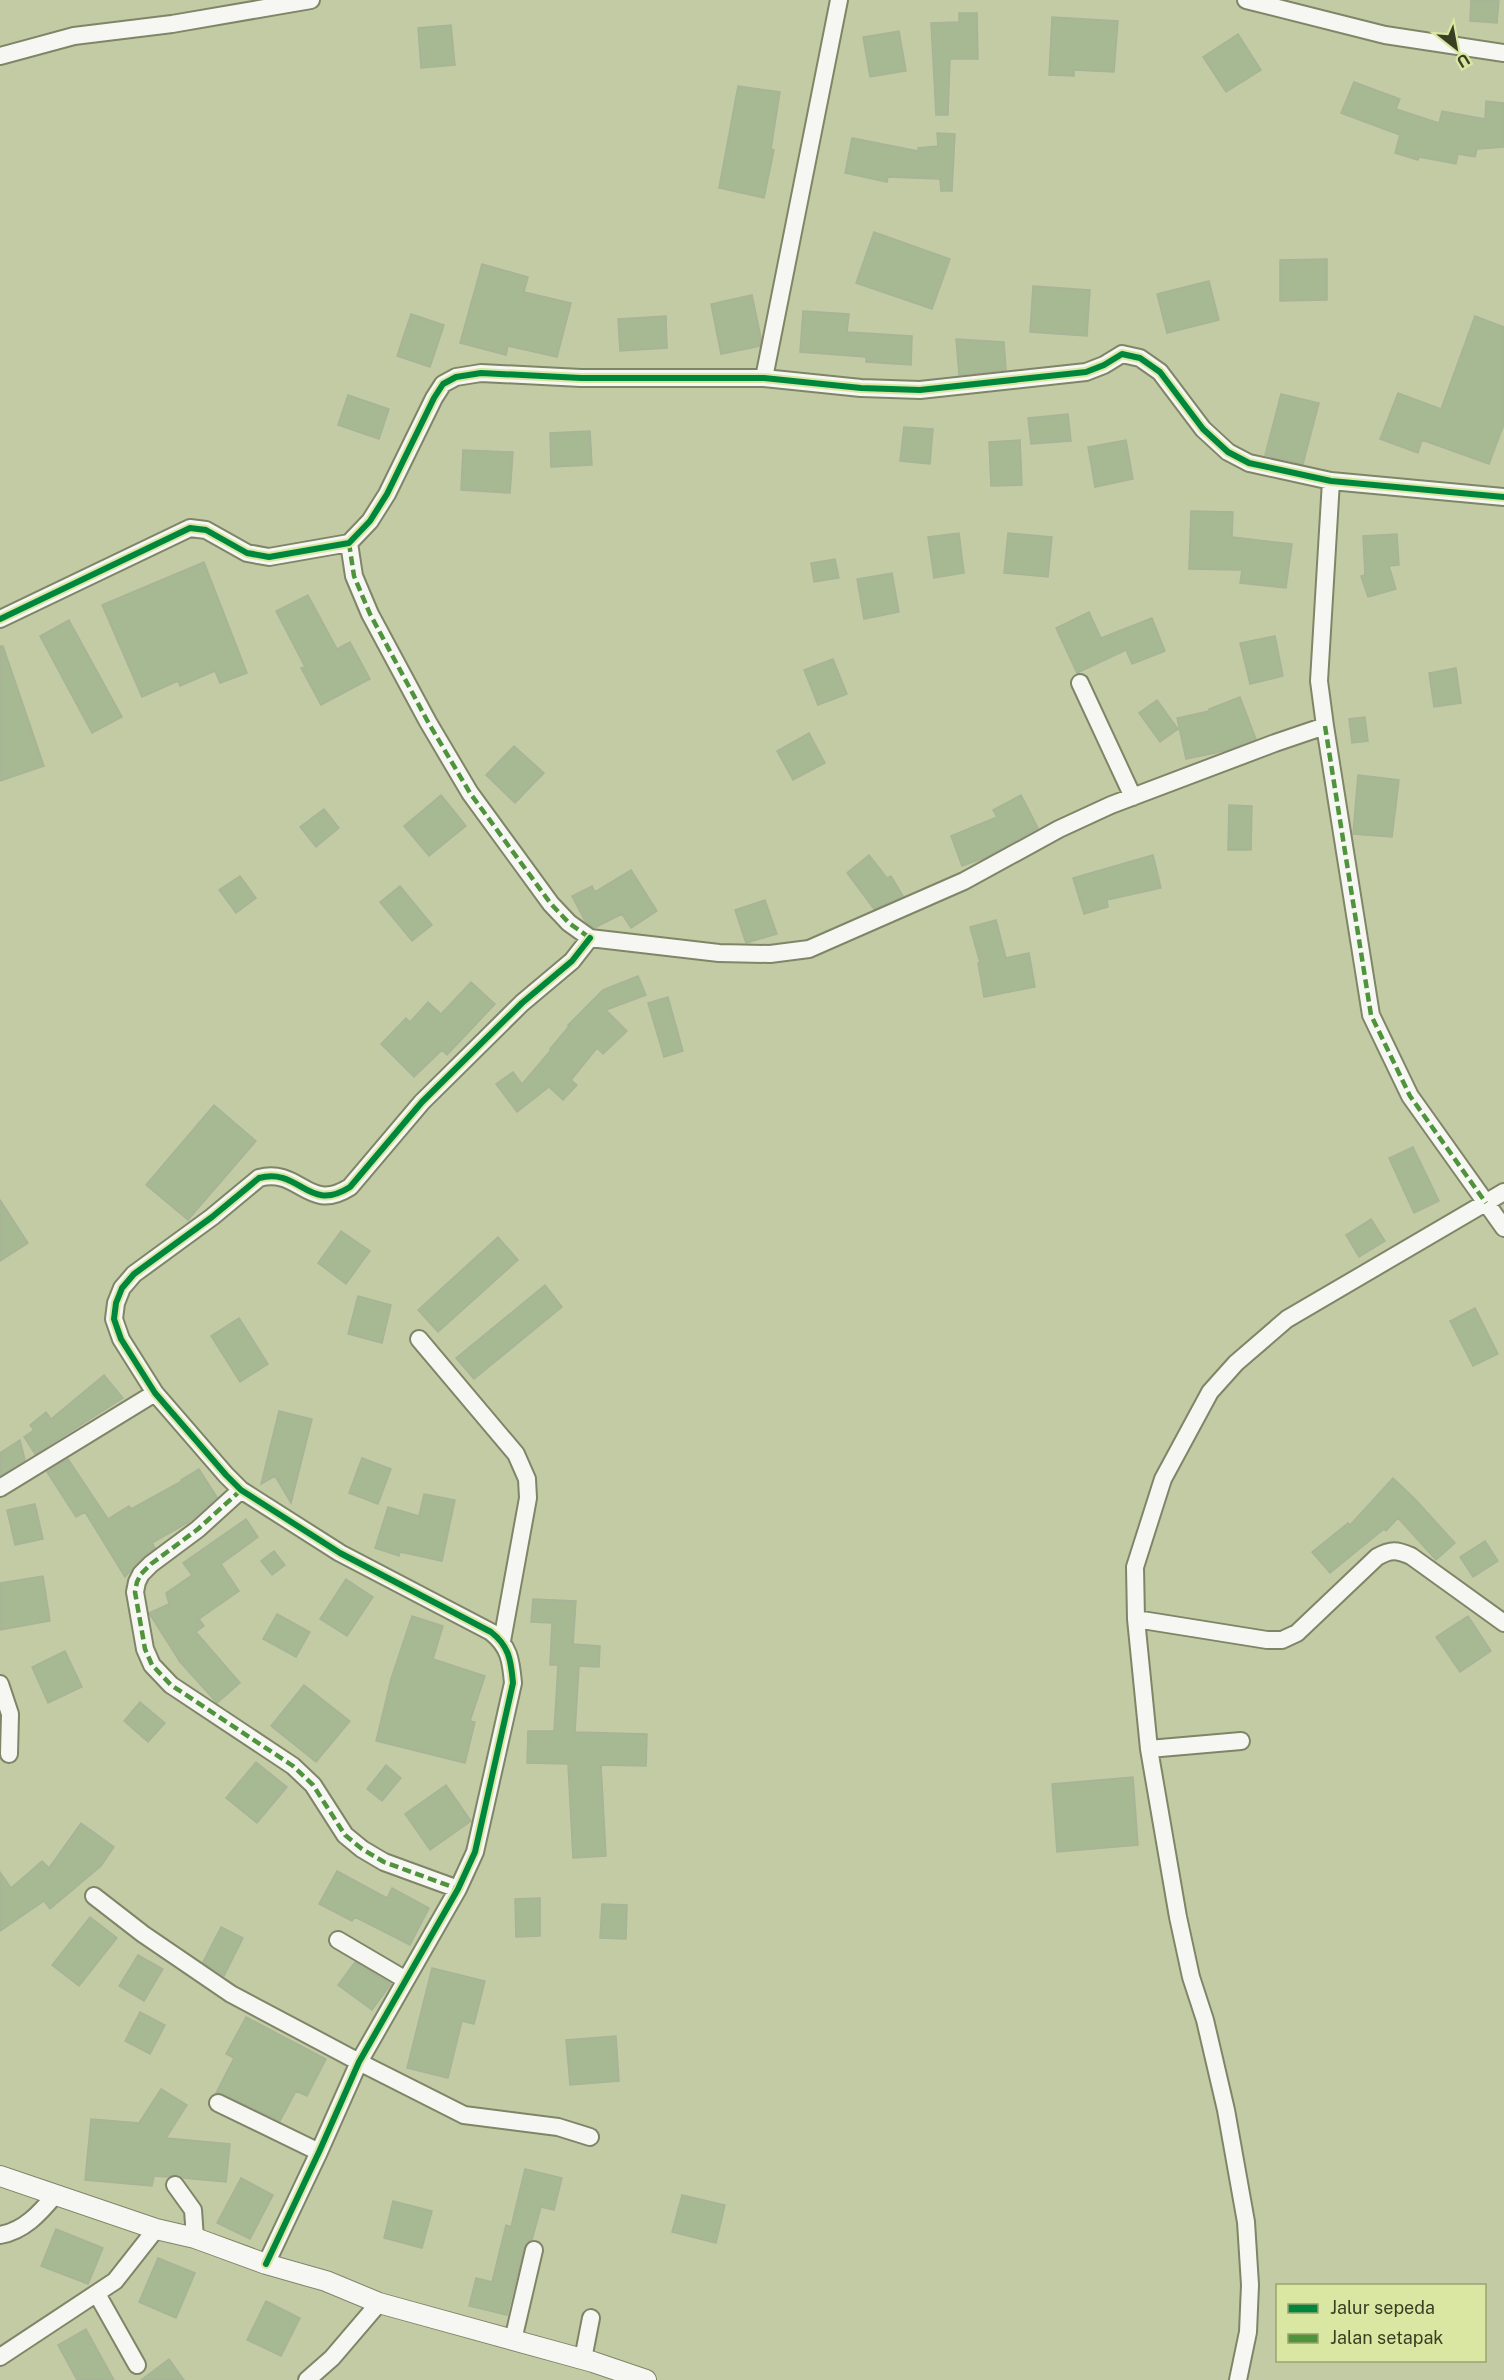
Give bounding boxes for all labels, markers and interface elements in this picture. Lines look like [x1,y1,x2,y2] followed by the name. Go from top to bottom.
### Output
[1426,18,1486,78] north arrow
[1454,49,1473,72] text: U
[1276,2284,1486,2362] legend
[1330,2297,1435,2318] text: Jalur sepeda
[1330,2327,1443,2348] text: Jalan setapak

